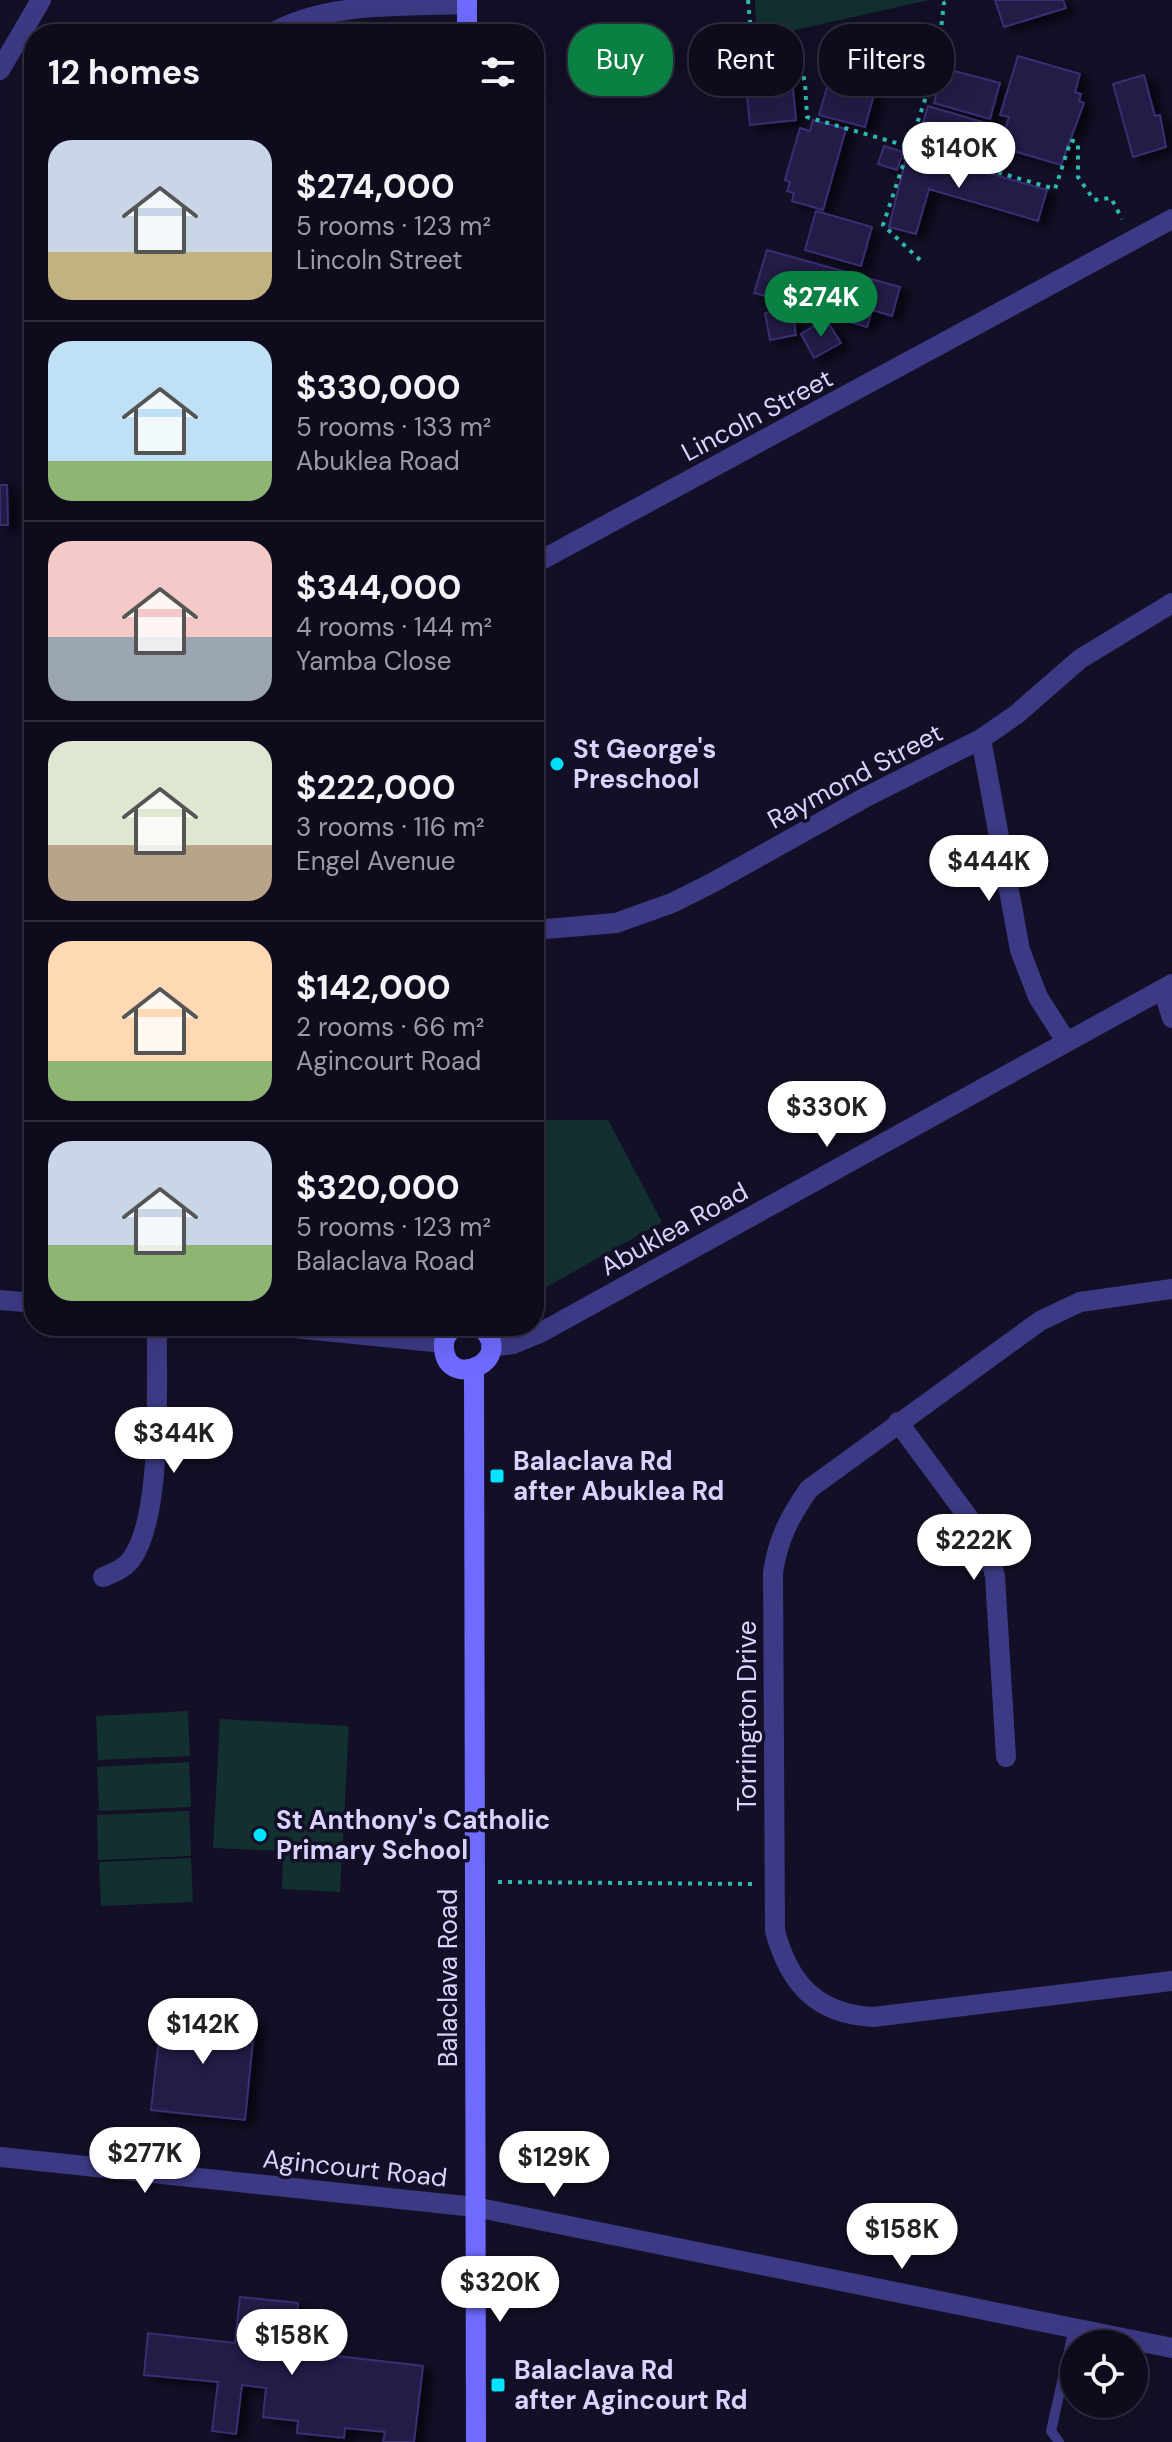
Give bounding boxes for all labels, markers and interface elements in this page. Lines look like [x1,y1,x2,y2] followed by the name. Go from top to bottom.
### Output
[568,24,673,96] chip: Buy
[689,24,803,96] chip: Rent
[819,24,954,96] chip: Filters
[48,50,200,95] text: 12 homes
[476,50,520,94] icon: filters
[903,122,1015,190] pin: $140K
[920,131,998,165] text: $140K
[296,164,455,209] text: $274,000
[112,172,208,268] icon: home
[296,209,491,243] text: 5 rooms · 123 m²
[296,243,462,277] text: Lincoln Street
[765,271,877,339] pin: $274K
[783,280,859,314] text: $274K
[676,361,838,469] street label: Lincoln Street
[296,365,461,410] text: $330,000
[112,373,208,469] icon: home
[296,410,491,444] text: 5 rooms · 133 m²
[296,444,460,478] text: Abuklea Road
[296,565,461,610] text: $344,000
[112,573,208,669] icon: home
[296,610,492,644] text: 4 rooms · 144 m²
[296,644,452,678] text: Yamba Close
[762,716,948,836] street label: Raymond Street
[573,732,716,796] place label: St George's Preschool
[548,755,566,773] marker: St George's Preschool
[296,765,456,810] text: $222,000
[112,773,208,869] icon: home
[296,810,485,844] text: 3 rooms · 116 m²
[933,835,1045,903] pin: $444K
[296,844,455,878] text: Engel Avenue
[947,844,1031,878] text: $444K
[296,965,451,1010] text: $142,000
[112,973,208,1069] icon: home
[296,1010,484,1044] text: 2 rooms · 66 m²
[296,1044,481,1078] text: Agincourt Road
[771,1081,883,1149] pin: $330K
[786,1090,868,1124] text: $330K
[296,1165,460,1210] text: $320,000
[112,1173,208,1269] icon: home
[594,1174,754,1284] street label: Abuklea Road
[296,1210,491,1244] text: 5 rooms · 123 m²
[296,1244,475,1278] text: Balaclava Road
[118,1407,230,1475] pin: $344K
[133,1416,215,1450] text: $344K
[513,1444,724,1508] place label: Balaclava Rd after Abuklea Rd
[488,1467,506,1485] marker: Balaclava Rd after Abuklea Rd
[918,1514,1030,1582] pin: $222K
[935,1523,1013,1557] text: $222K
[730,1620,764,1812] street label: Torrington Drive
[276,1803,550,1867] place label: St Anthony's Catholic Primary School
[251,1826,269,1844] marker: St Anthony's Catholic Primary School
[431,1889,465,2067] street label: Balaclava Road
[147,1998,259,2066] pin: $142K
[166,2007,240,2041] text: $142K
[89,2127,201,2195] pin: $277K
[498,2131,610,2199] pin: $129K
[107,2136,183,2170] text: $277K
[517,2140,591,2174] text: $129K
[261,2141,449,2195] street label: Agincourt Road
[846,2203,958,2271] pin: $158K
[865,2212,939,2246] text: $158K
[444,2256,556,2324] pin: $320K
[459,2265,541,2299] text: $320K
[236,2309,348,2377] pin: $158K
[255,2318,329,2352] text: $158K
[1060,2330,1148,2418] map controls
[1060,2330,1148,2418] button: locate
[514,2353,748,2417] place label: Balaclava Rd after Agincourt Rd
[489,2376,507,2394] marker: Balaclava Rd after Agincourt Rd

